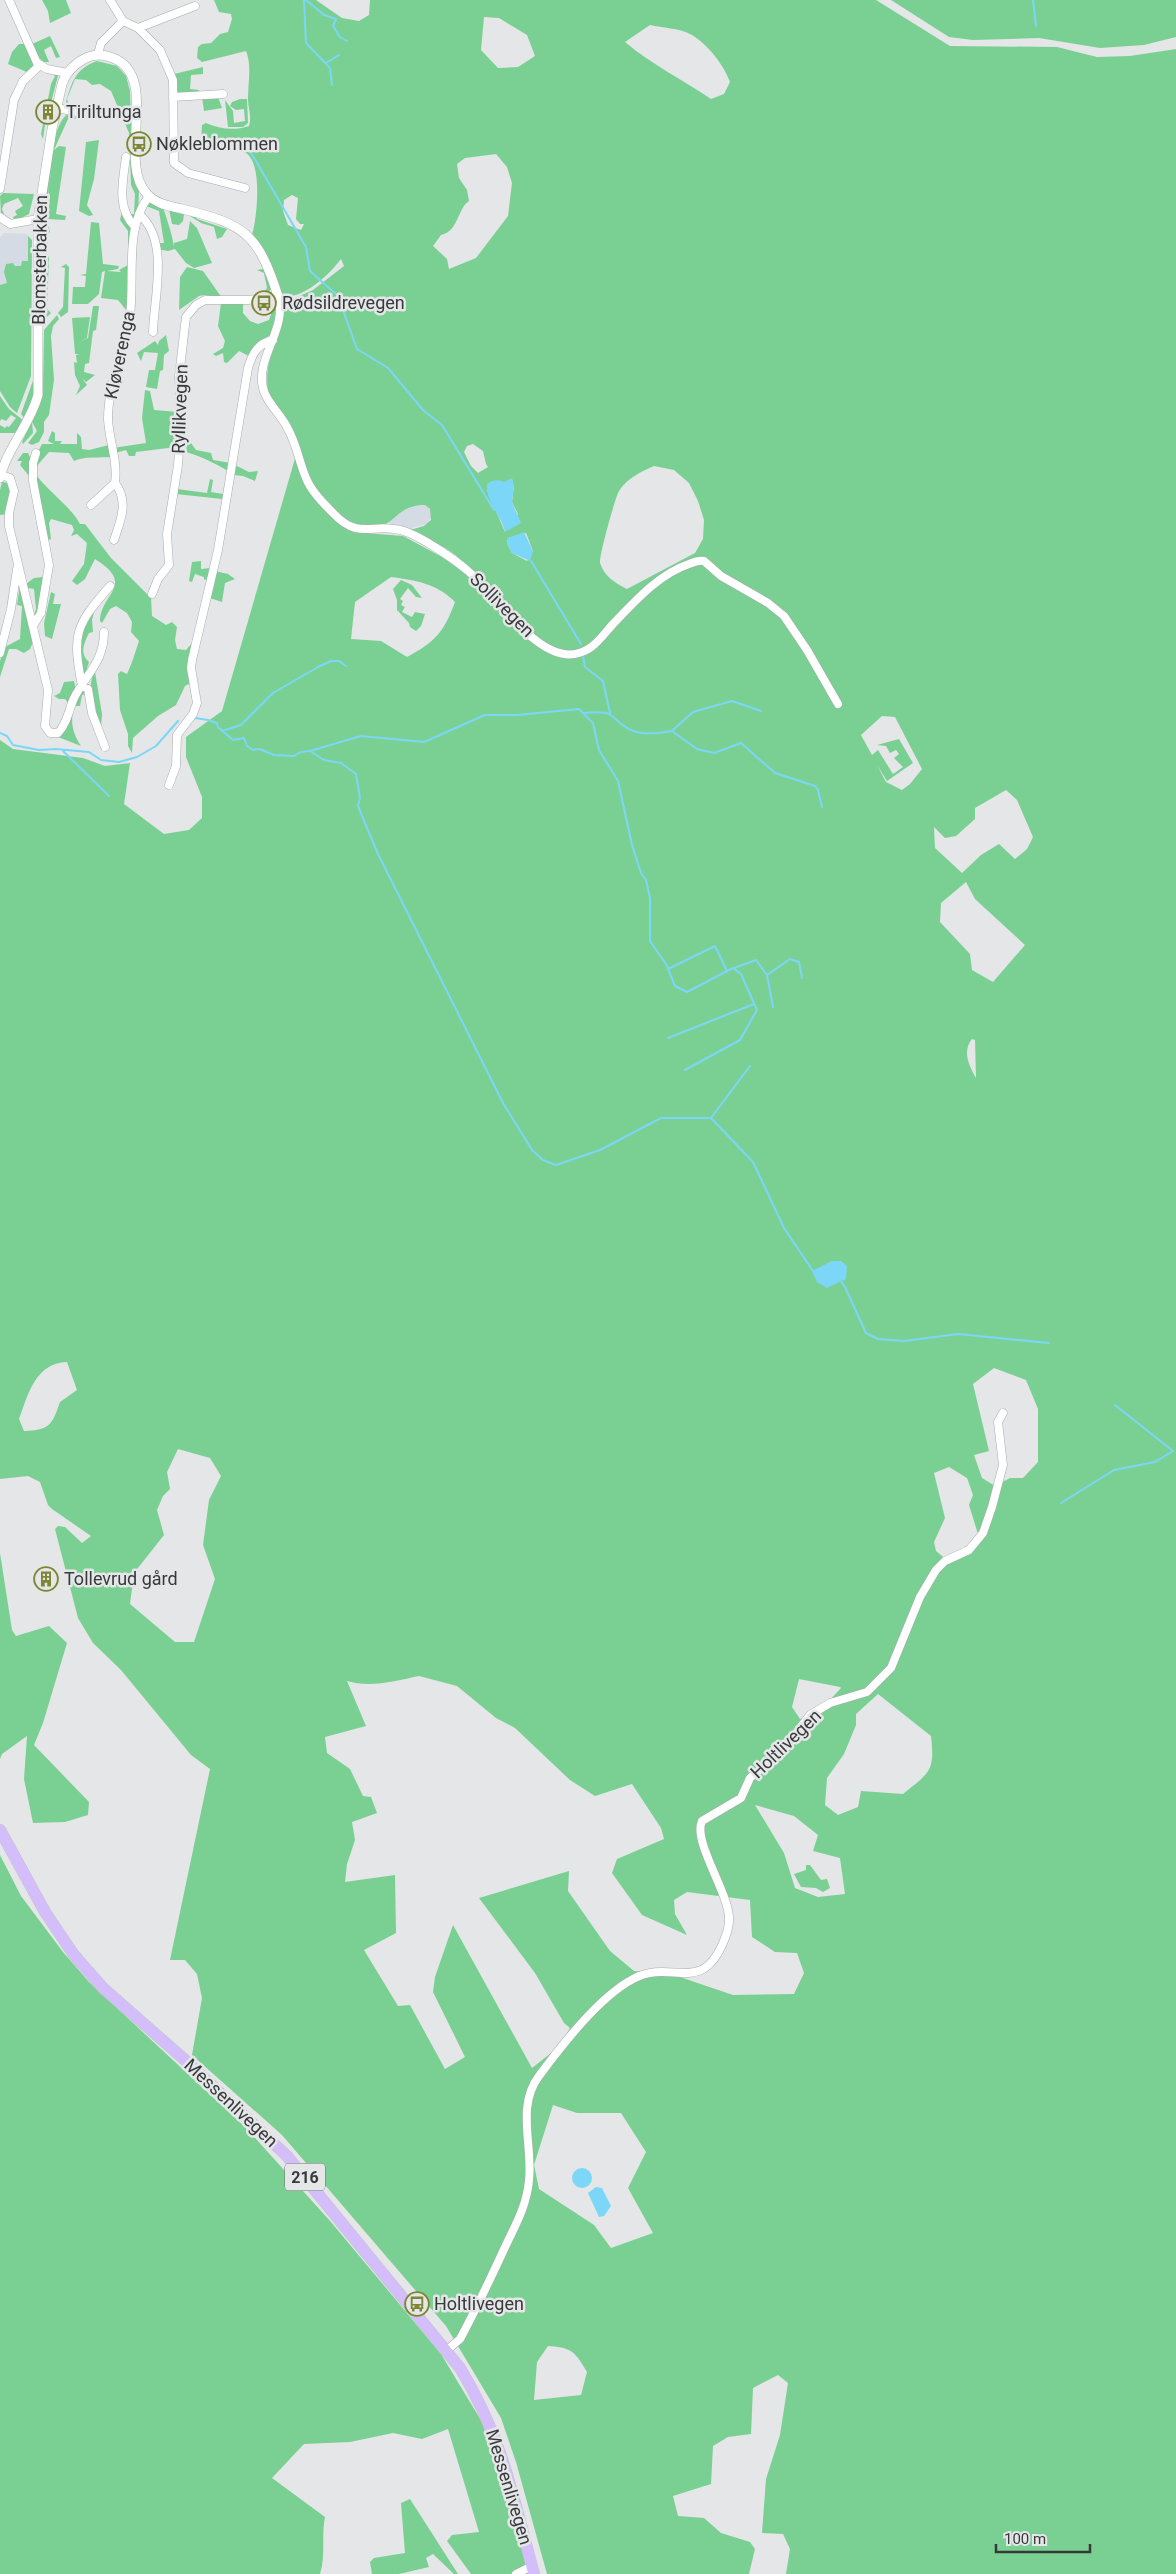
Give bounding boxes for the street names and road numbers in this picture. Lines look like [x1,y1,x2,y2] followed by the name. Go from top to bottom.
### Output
[28,195,51,325] street label: Blomsterbakken
[100,309,139,401] street label: Kløverenga
[167,364,192,454] street label: Ryllikvegen
[466,568,539,641] street label: Sollivegen
[746,1705,825,1782] street label: Holtlivegen
[180,2054,282,2151] street label: Messenlivegen
[285,2164,325,2190] road number: 216
[482,2426,537,2547] street label: Messenlivegen

